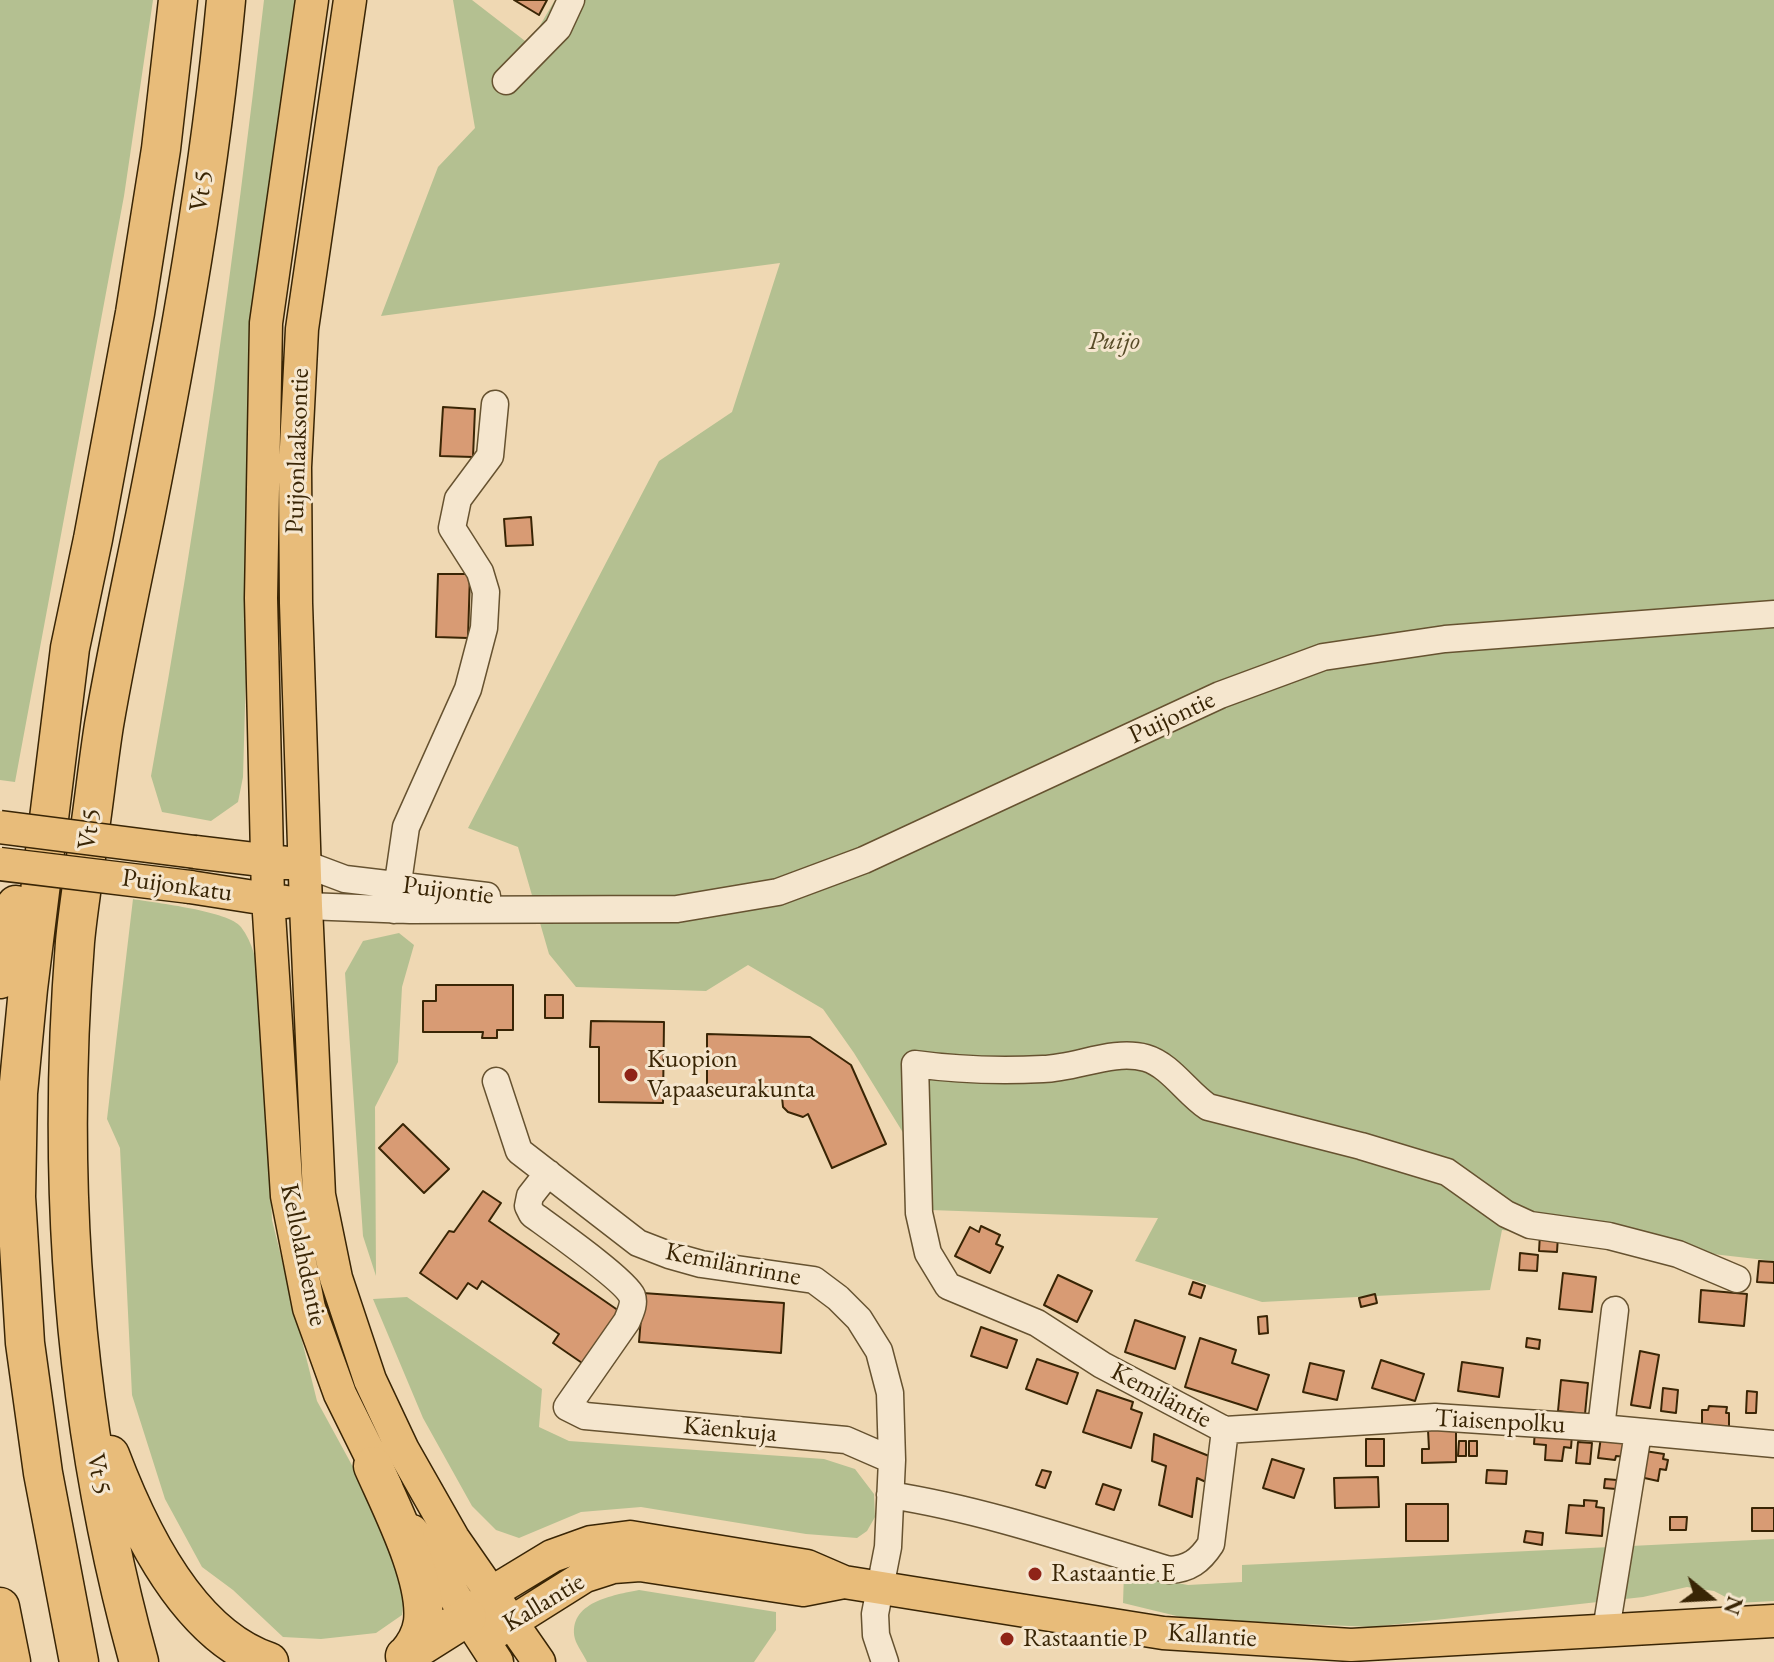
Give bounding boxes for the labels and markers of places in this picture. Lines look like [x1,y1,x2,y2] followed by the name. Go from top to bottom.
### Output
[647,1044,815,1106] place label: Kuopion Vapaaseurakunta
[622,1066,640,1084] marker: Kuopion Vapaaseurakunta
[1051,1558,1175,1590] place label: Rastaantie E
[1026,1565,1044,1583] marker: Rastaantie E
[1023,1623,1147,1655] place label: Rastaantie P
[998,1630,1016,1648] marker: Rastaantie P

